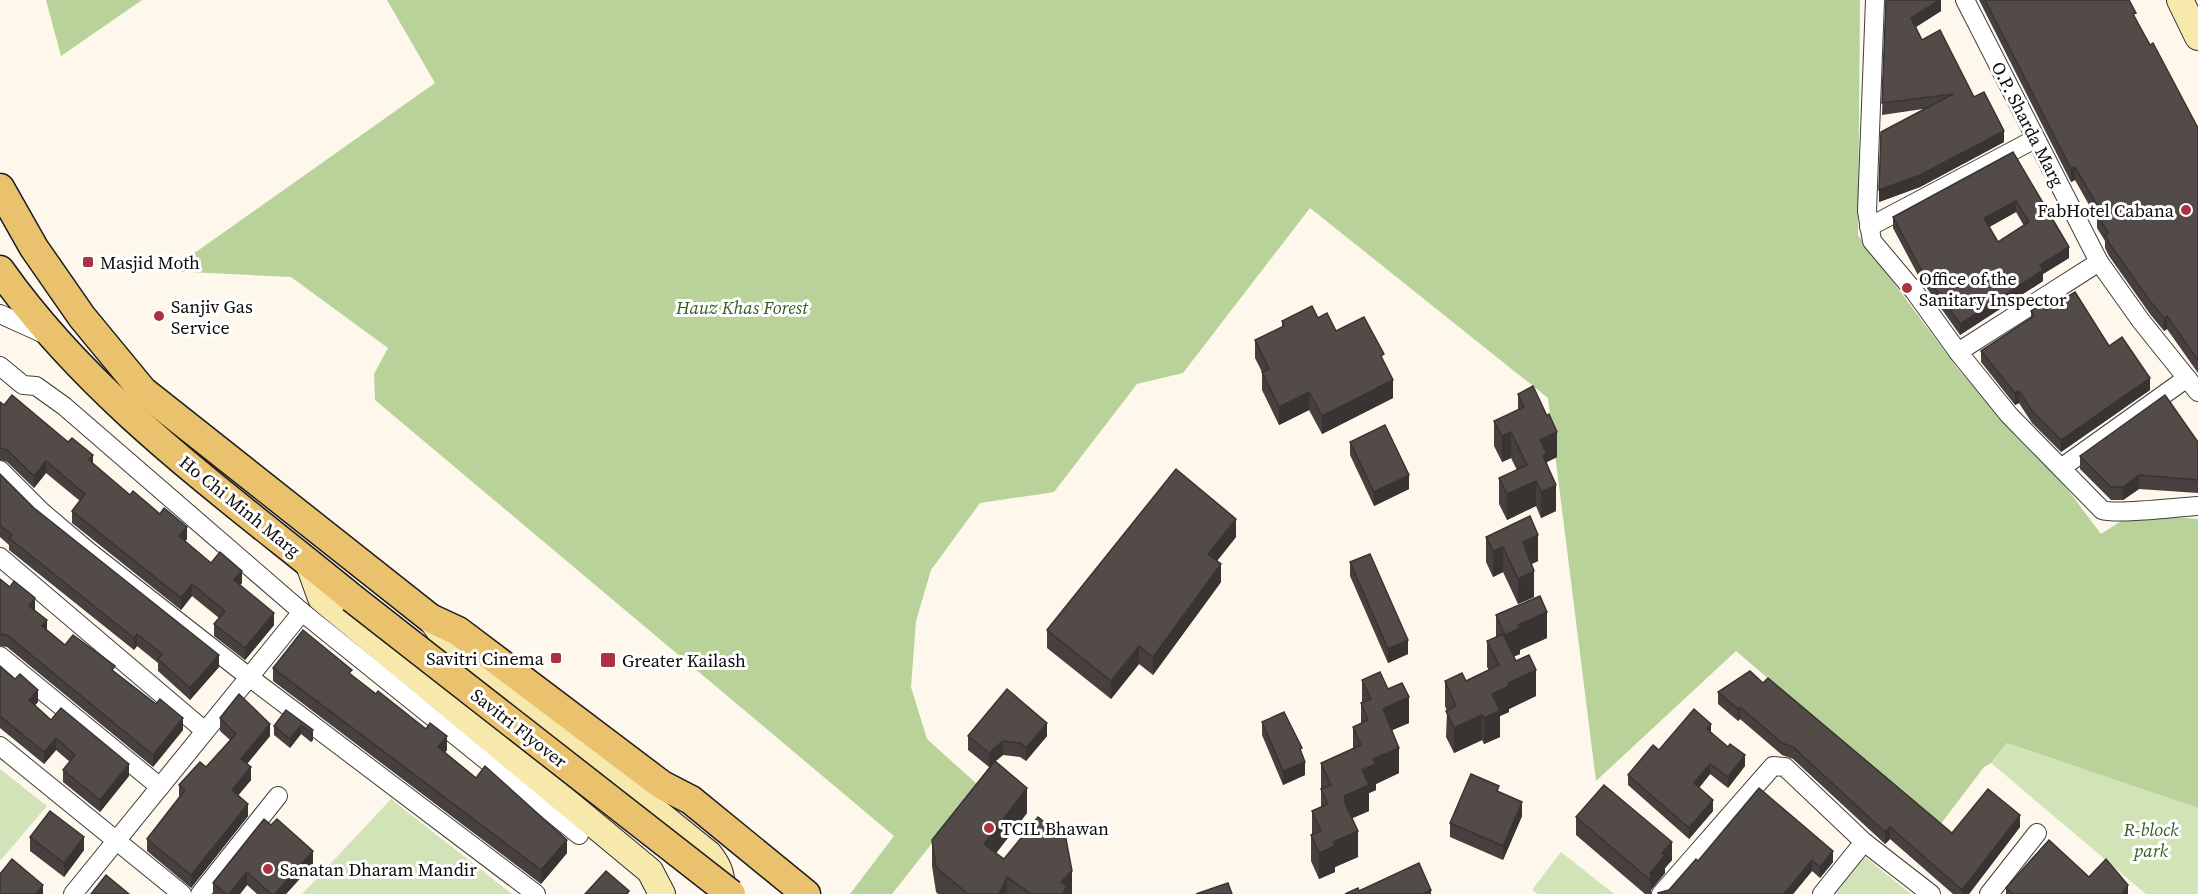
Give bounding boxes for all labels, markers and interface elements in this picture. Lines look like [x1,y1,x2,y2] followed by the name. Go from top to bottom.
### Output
[1986,57,2070,191] street label: O.P. Sharda Marg
[2037,198,2175,223] place label: FabHotel Cabana
[2179,203,2193,217] marker: FabHotel Cabana
[100,250,200,275] place label: Masjid Moth
[81,255,95,269] marker: Masjid Moth
[1919,266,2067,312] place label: Office of the Sanitary Inspector
[1900,281,1914,295] marker: Office of the Sanitary Inspector
[171,294,253,340] place label: Sanjiv Gas Service
[675,295,809,320] park label: Hauz Khas Forest
[152,309,166,323] marker: Sanjiv Gas Service
[174,449,306,563] street label: Ho Chi Minh Marg
[426,646,545,671] place label: Savitri Cinema
[622,648,746,673] place label: Greater Kailash
[549,651,563,665] marker: Savitri Cinema
[599,651,617,669] marker: Greater Kailash
[466,683,572,774] street label: Savitri Flyover
[1001,816,1109,841] place label: TCIL Bhawan
[2122,817,2179,863] park label: R-block park
[982,821,996,835] marker: TCIL Bhawan
[280,857,477,882] place label: Sanatan Dharam Mandir
[261,862,275,876] marker: Sanatan Dharam Mandir

